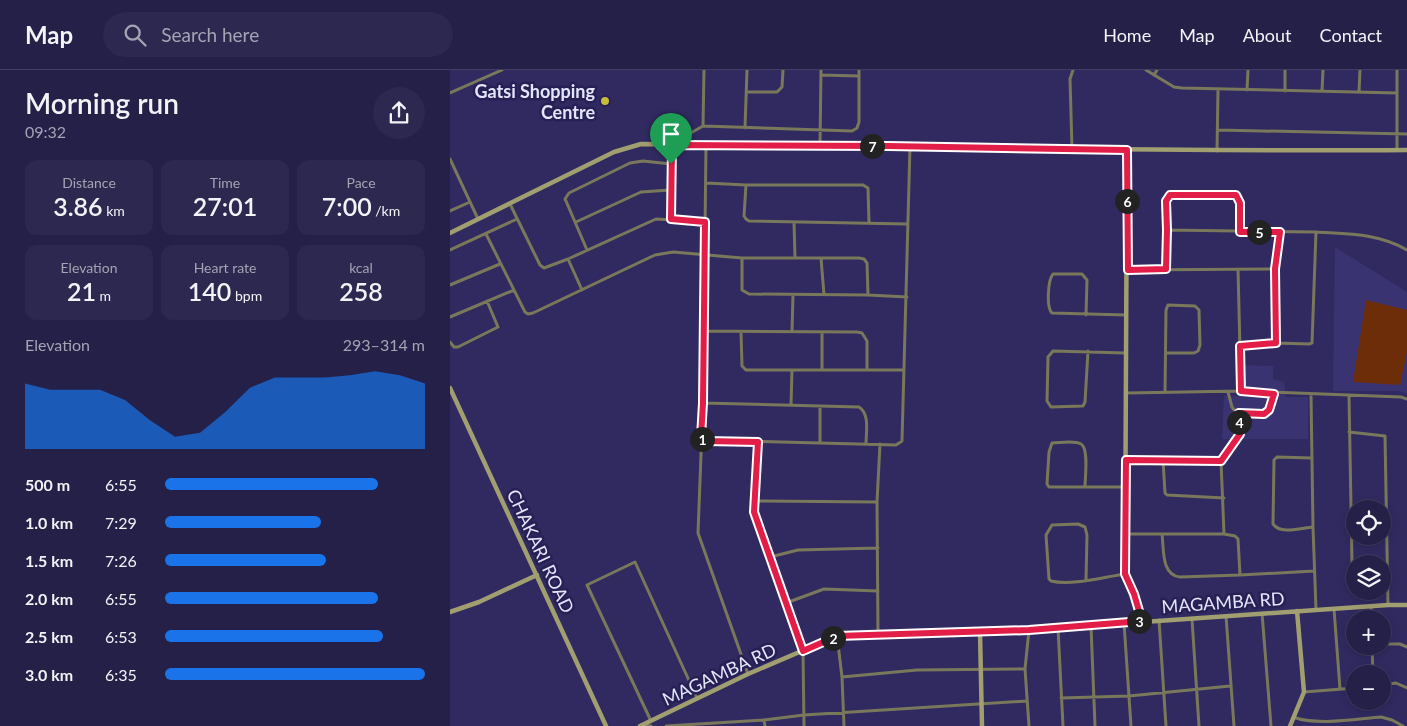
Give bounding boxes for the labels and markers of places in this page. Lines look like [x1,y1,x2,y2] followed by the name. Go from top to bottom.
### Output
[474,80,595,123] place label: Gatsi Shopping Centre
[599,95,611,107] marker: Gatsi Shopping Centre
[650,113,692,164] pin
[860,134,884,158] pin: 7
[1114,188,1140,214] pin: 6
[1246,220,1272,244] pin: 5
[1226,410,1252,434] pin: 4
[690,426,714,452] pin: 1
[1126,608,1152,634] pin: 3
[820,626,846,650] pin: 2

